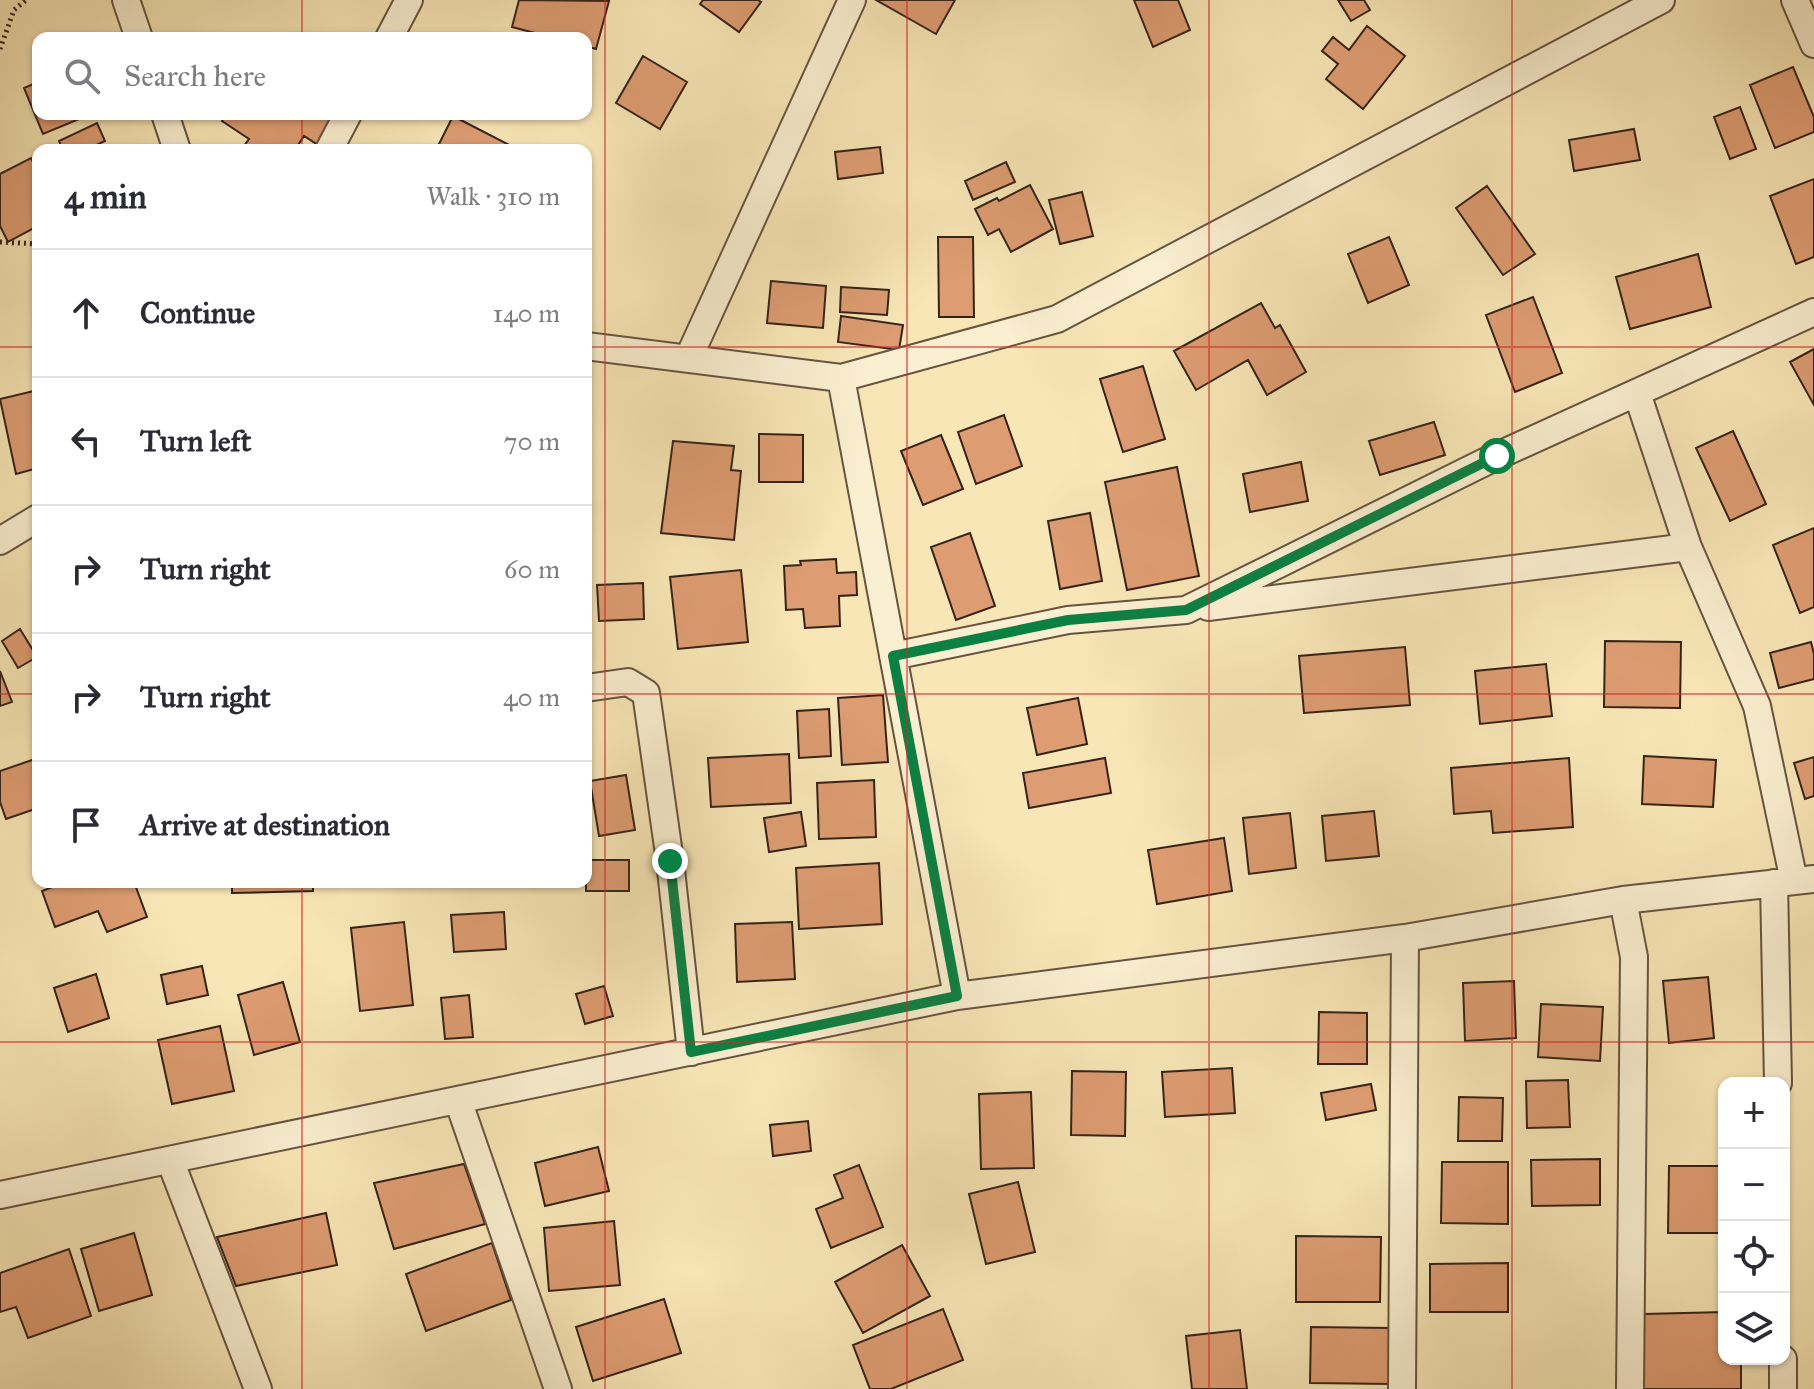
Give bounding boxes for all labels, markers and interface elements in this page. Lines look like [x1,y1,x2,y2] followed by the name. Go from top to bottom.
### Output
[32,32,592,120] search box
[60,54,104,98] icon: search
[124,58,266,94] text: Search here
[64,176,147,217] text: 4 min
[426,180,560,212] text: Walk · 310 m
[64,291,108,335] icon: ahead
[140,295,255,331] text: Continue
[493,297,560,329] text: 140 m
[64,419,108,463] icon: left
[140,423,251,459] text: Turn left
[504,425,560,457] text: 70 m
[1479,438,1515,474] route start
[64,547,108,591] icon: right
[140,551,271,587] text: Turn right
[504,553,560,585] text: 60 m
[64,675,108,719] icon: right
[140,679,271,715] text: Turn right
[503,681,560,713] text: 40 m
[64,803,108,847] icon: arrive
[140,807,390,843] text: Arrive at destination
[652,843,688,879] route end
[1718,1077,1790,1365] map controls
[1718,1077,1790,1149] button: +
[1718,1149,1790,1221] button: −
[1718,1221,1790,1293] button: locate
[1718,1293,1790,1365] button: layers

